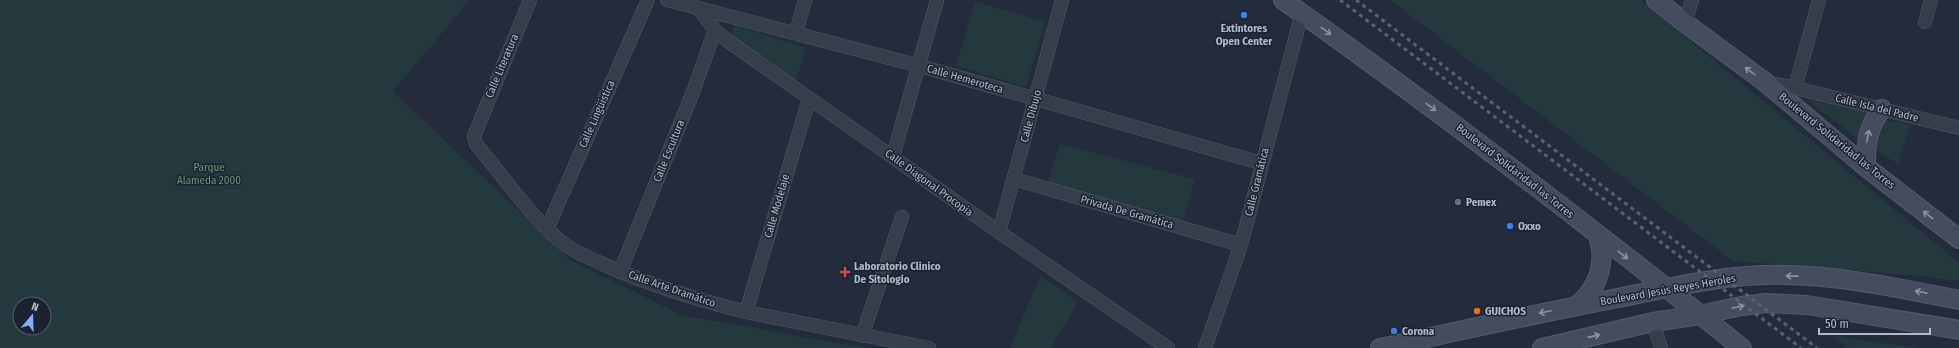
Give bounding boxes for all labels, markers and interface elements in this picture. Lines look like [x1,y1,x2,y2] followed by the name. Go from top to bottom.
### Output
[1239,10,1249,20] marker: Extintores Open Center
[1216,22,1273,48] place label: Extintores Open Center
[1320,27,1331,35] one-way arrow
[483,32,521,100] street label: Calle Literatura
[925,62,1005,96] street label: Calle Hemeroteca
[1744,66,1755,75] one-way arrow
[576,78,618,150] street label: Calle Lingüística
[1018,88,1044,144] street label: Calle Dibujo
[1776,90,1898,192] street label: Boulevard Solidaridad las Torres
[1834,91,1920,125] street label: Calle Isla del Padre
[1426,103,1437,111] one-way arrow
[651,118,687,184] street label: Calle Escultura
[1454,121,1577,221] street label: Boulevard Solidaridad las Torres
[1864,130,1872,143] one-way arrow
[1242,146,1272,218] street label: Calle Gramática
[883,147,975,219] street label: Calle Diagonal Procopia
[177,161,241,187] park label: Parque Alameda 2000
[762,173,792,239] street label: Calle Modelaje
[1079,193,1175,231] street label: Privada De Gramática
[1466,196,1497,209] place label: Pemex
[1453,197,1463,207] marker: Pemex
[1923,211,1934,219] one-way arrow
[1518,220,1541,233] place label: Oxxo
[1505,221,1515,231] marker: Oxxo
[1617,251,1628,259] one-way arrow
[854,260,941,286] place label: Laboratorio Clinico De Sitologio
[839,266,851,278] marker: Laboratorio Clinico De Sitologio
[627,268,718,310] street label: Calle Arte Dramático
[1599,272,1737,308] street label: Boulevard Jesús Reyes Heroles
[1786,272,1799,280] one-way arrow
[1915,288,1928,296] one-way arrow
[12,296,52,336] north arrow
[30,300,40,314] text: N
[1731,302,1744,310] one-way arrow
[1485,305,1526,318] place label: GUICHOS
[1472,306,1482,316] marker: GUICHOS
[1539,309,1552,317] one-way arrow
[1819,310,1930,336] scale bar
[1825,317,1849,331] text: 50 m
[1402,325,1435,338] place label: Corona
[1389,326,1399,336] marker: Corona
[1587,332,1600,339] one-way arrow

